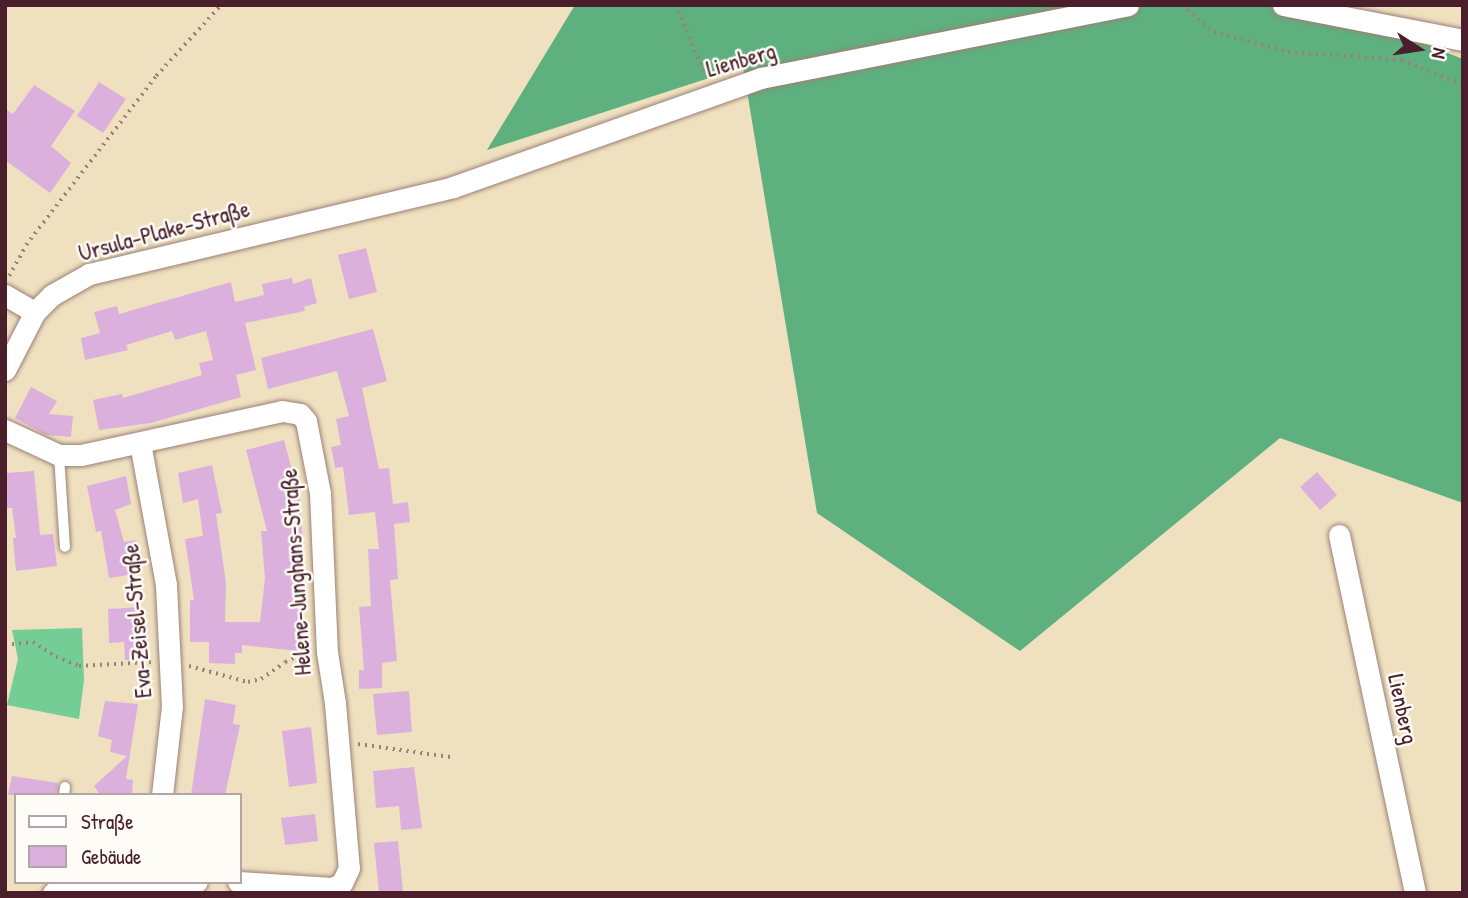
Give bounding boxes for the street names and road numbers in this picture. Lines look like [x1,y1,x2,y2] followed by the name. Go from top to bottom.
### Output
[703,37,779,83] street label: Lienberg
[76,195,252,267] street label: Ursula-Plake-Straße
[275,468,317,676] street label: Helene-Junghans-Straße
[117,543,157,699] street label: Eva-Zeisel-Straße
[1382,671,1424,747] street label: Lienberg

